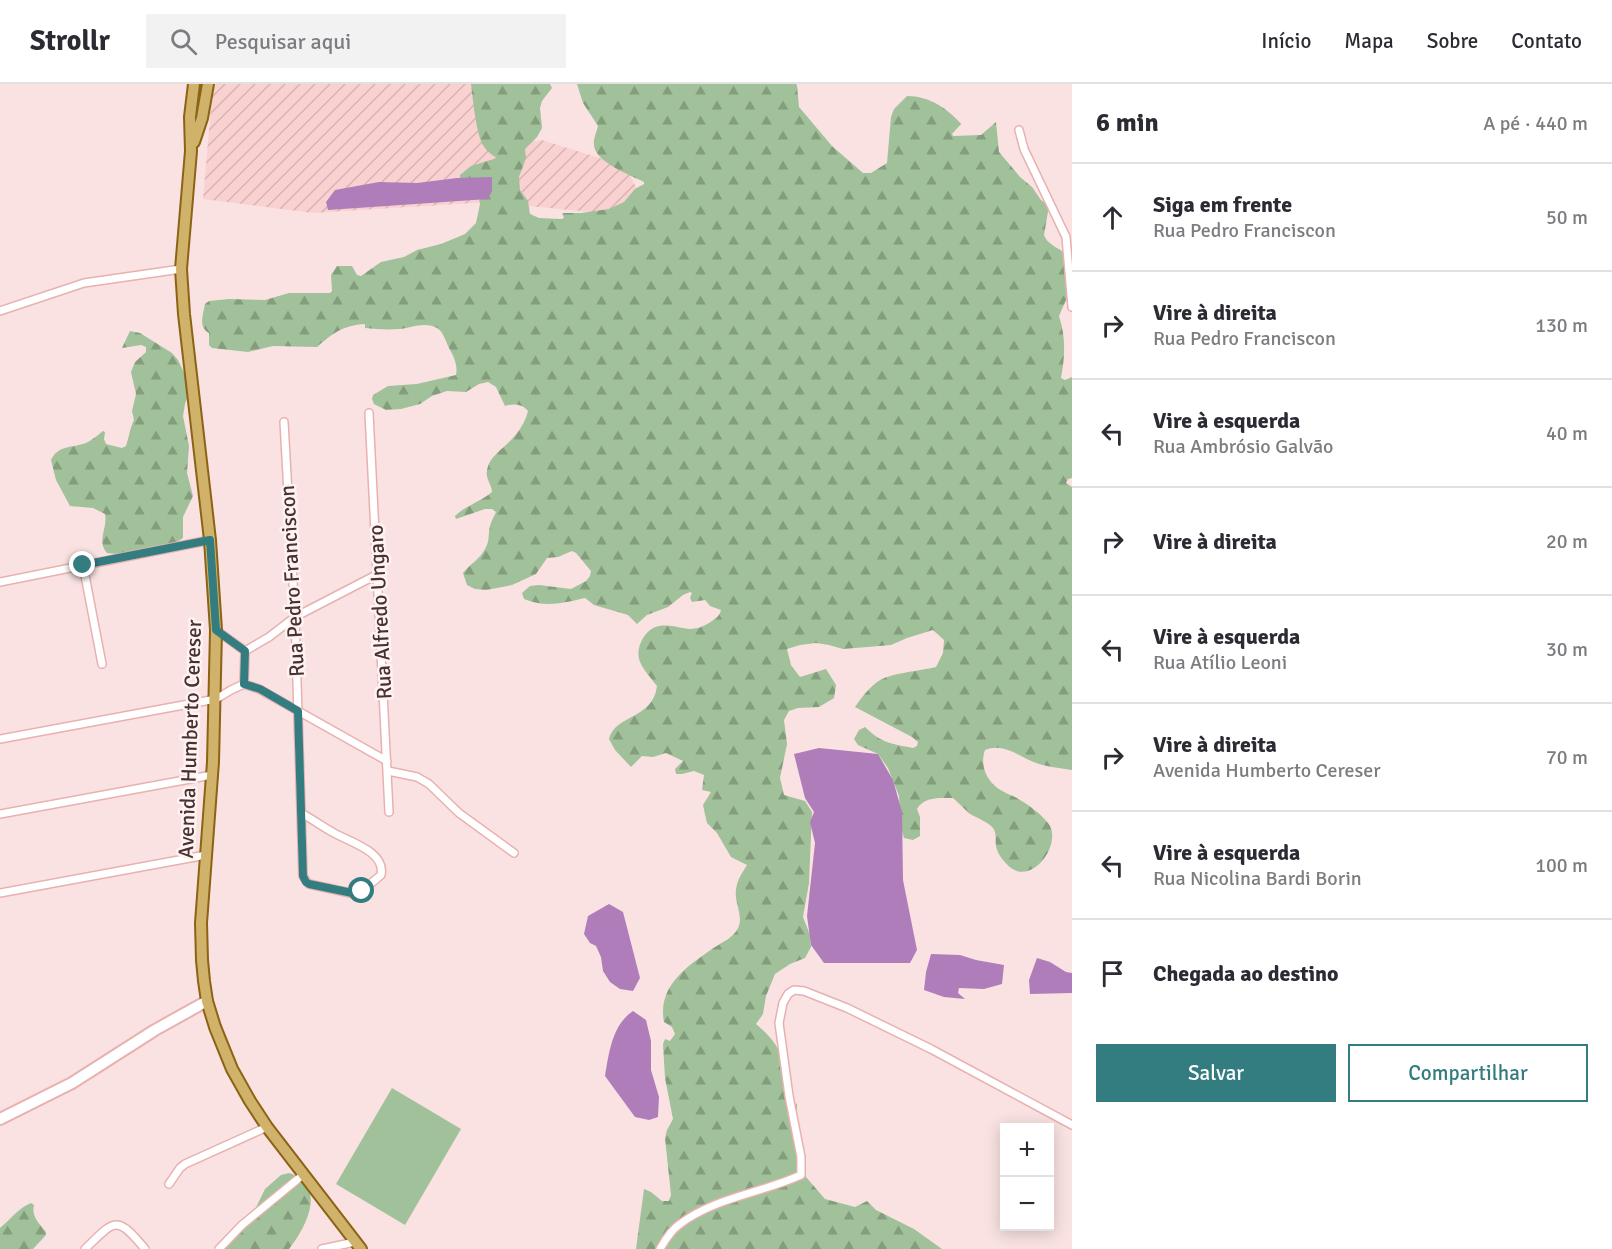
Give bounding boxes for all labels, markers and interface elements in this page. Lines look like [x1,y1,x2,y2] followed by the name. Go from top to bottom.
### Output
[146,14,566,68] search box
[30,24,110,58] text: Strollr
[167,25,200,58] icon: search
[215,28,351,55] text: Pesquisar aqui
[1261,28,1311,54] text: Início
[1344,28,1394,54] text: Mapa
[1427,28,1478,54] text: Sobre
[1511,28,1582,54] text: Contato
[1096,107,1159,139] text: 6 min
[1483,111,1588,136] text: A pé · 440 m
[1153,191,1292,218] text: Siga em frente
[1096,201,1129,234] icon: ahead
[1546,205,1588,230] text: 50 m
[1153,218,1336,243] text: Rua Pedro Franciscon
[1153,299,1277,326] text: Vire à direita
[1096,309,1129,342] icon: right
[1535,313,1588,338] text: 130 m
[1153,326,1336,351] text: Rua Pedro Franciscon
[1153,407,1300,434] text: Vire à esquerda
[1096,417,1129,450] icon: left
[1546,421,1588,446] text: 40 m
[1153,434,1333,459] text: Rua Ambrósio Galvão
[274,484,310,678] street label: Rua Pedro Franciscon
[362,524,398,700] street label: Rua Alfredo Ungaro
[1096,525,1129,558] icon: right
[1153,528,1277,555] text: Vire à direita
[1546,529,1588,554] text: 20 m
[69,551,95,577] route end
[173,619,207,859] street label: Avenida Humberto Cereser
[1153,623,1300,650] text: Vire à esquerda
[1096,633,1129,666] icon: left
[1546,637,1588,662] text: 30 m
[1153,650,1287,675] text: Rua Atílio Leoni
[1153,731,1277,758] text: Vire à direita
[1096,741,1129,774] icon: right
[1546,745,1588,770] text: 70 m
[1153,758,1381,783] text: Avenida Humberto Cereser
[1153,839,1300,866] text: Vire à esquerda
[1096,849,1129,882] icon: left
[1535,853,1588,878] text: 100 m
[1153,866,1362,891] text: Rua Nicolina Bardi Borin
[348,877,374,903] route start
[1096,957,1129,990] icon: arrive
[1153,960,1339,987] text: Chegada ao destino
[1096,1044,1336,1102] button: Salvar
[1348,1044,1588,1102] button: Compartilhar
[1000,1123,1054,1231] map controls
[1000,1123,1054,1177] button: +
[1000,1177,1054,1231] button: −

